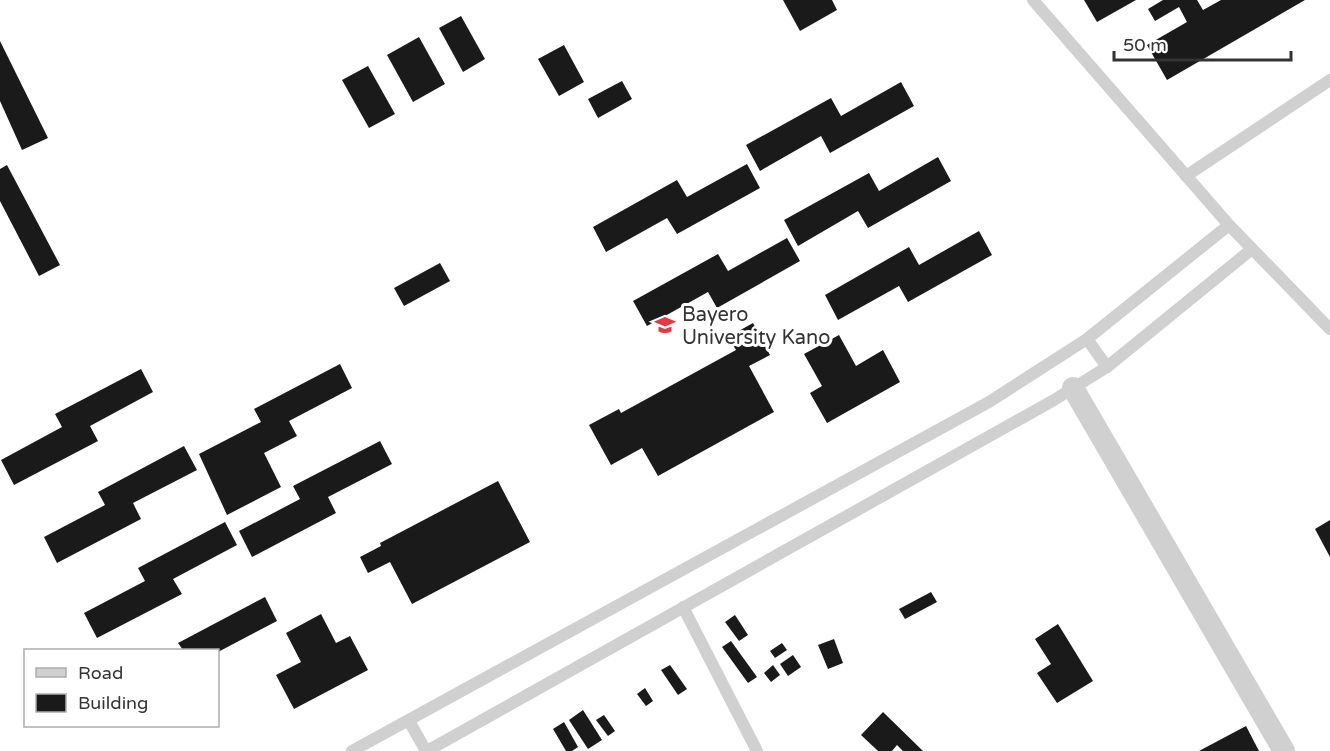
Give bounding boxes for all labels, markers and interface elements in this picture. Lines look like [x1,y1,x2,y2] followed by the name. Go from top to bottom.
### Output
[1114,24,1291,62] scale bar
[1123,34,1167,56] text: 50 m
[682,303,830,350] place label: Bayero University Kano
[653,313,677,337] school or university icon: Bayero University Kano
[24,649,219,727] legend
[78,662,123,684] text: Road
[78,692,148,714] text: Building

